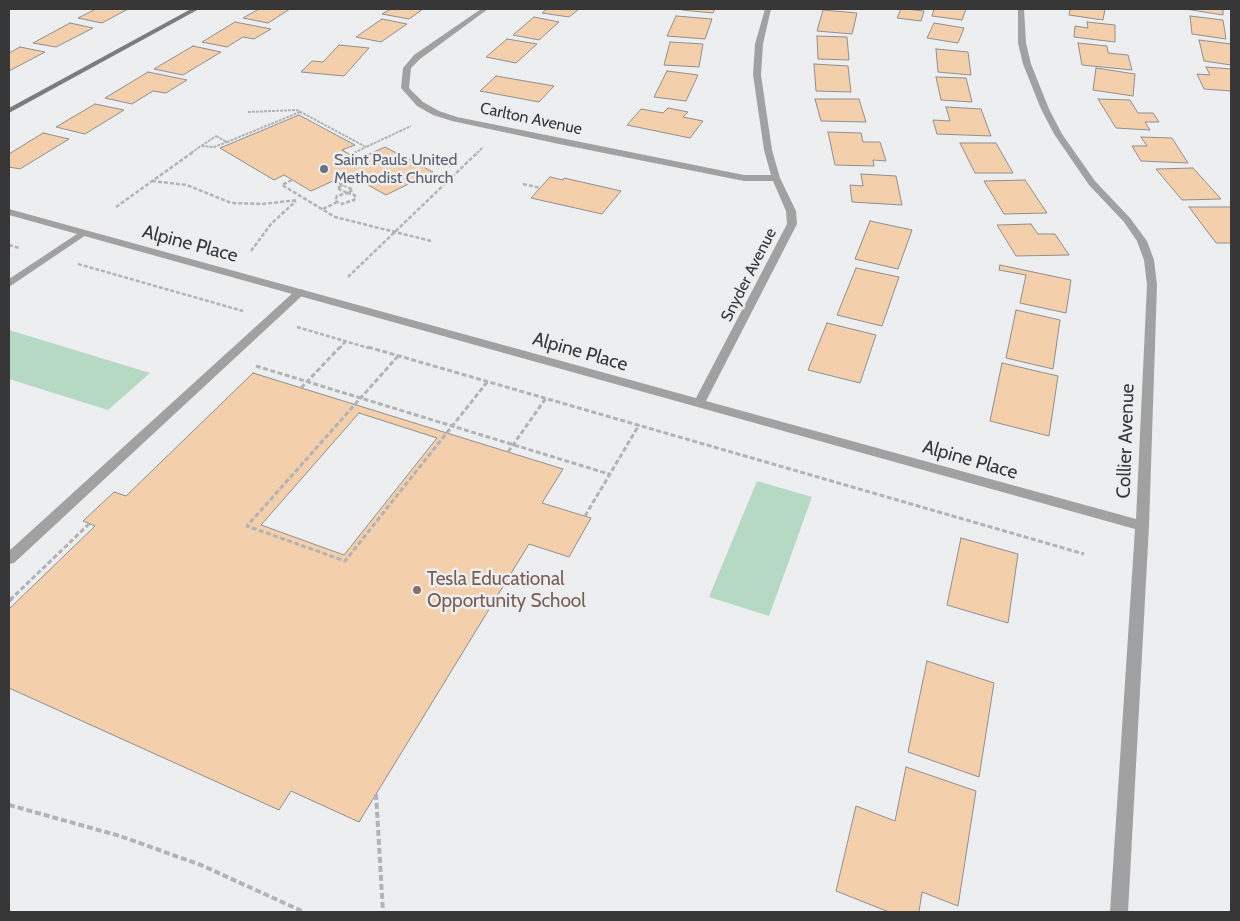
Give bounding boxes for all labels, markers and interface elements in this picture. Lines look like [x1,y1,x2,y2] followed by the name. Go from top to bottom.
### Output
[478,99,584,139] street label: Carlton Avenue
[334,150,457,188] place label: Saint Pauls United Methodist Church
[318,163,330,175] marker: Saint Pauls United Methodist Church
[140,220,240,268] street label: Alpine Place
[717,225,781,325] street label: Snyder Avenue
[530,328,630,376] street label: Alpine Place
[1113,383,1139,499] street label: Collier Avenue
[920,436,1020,484] street label: Alpine Place
[427,568,586,612] place label: Tesla Educational Opportunity School
[411,584,423,596] marker: Tesla Educational Opportunity School

